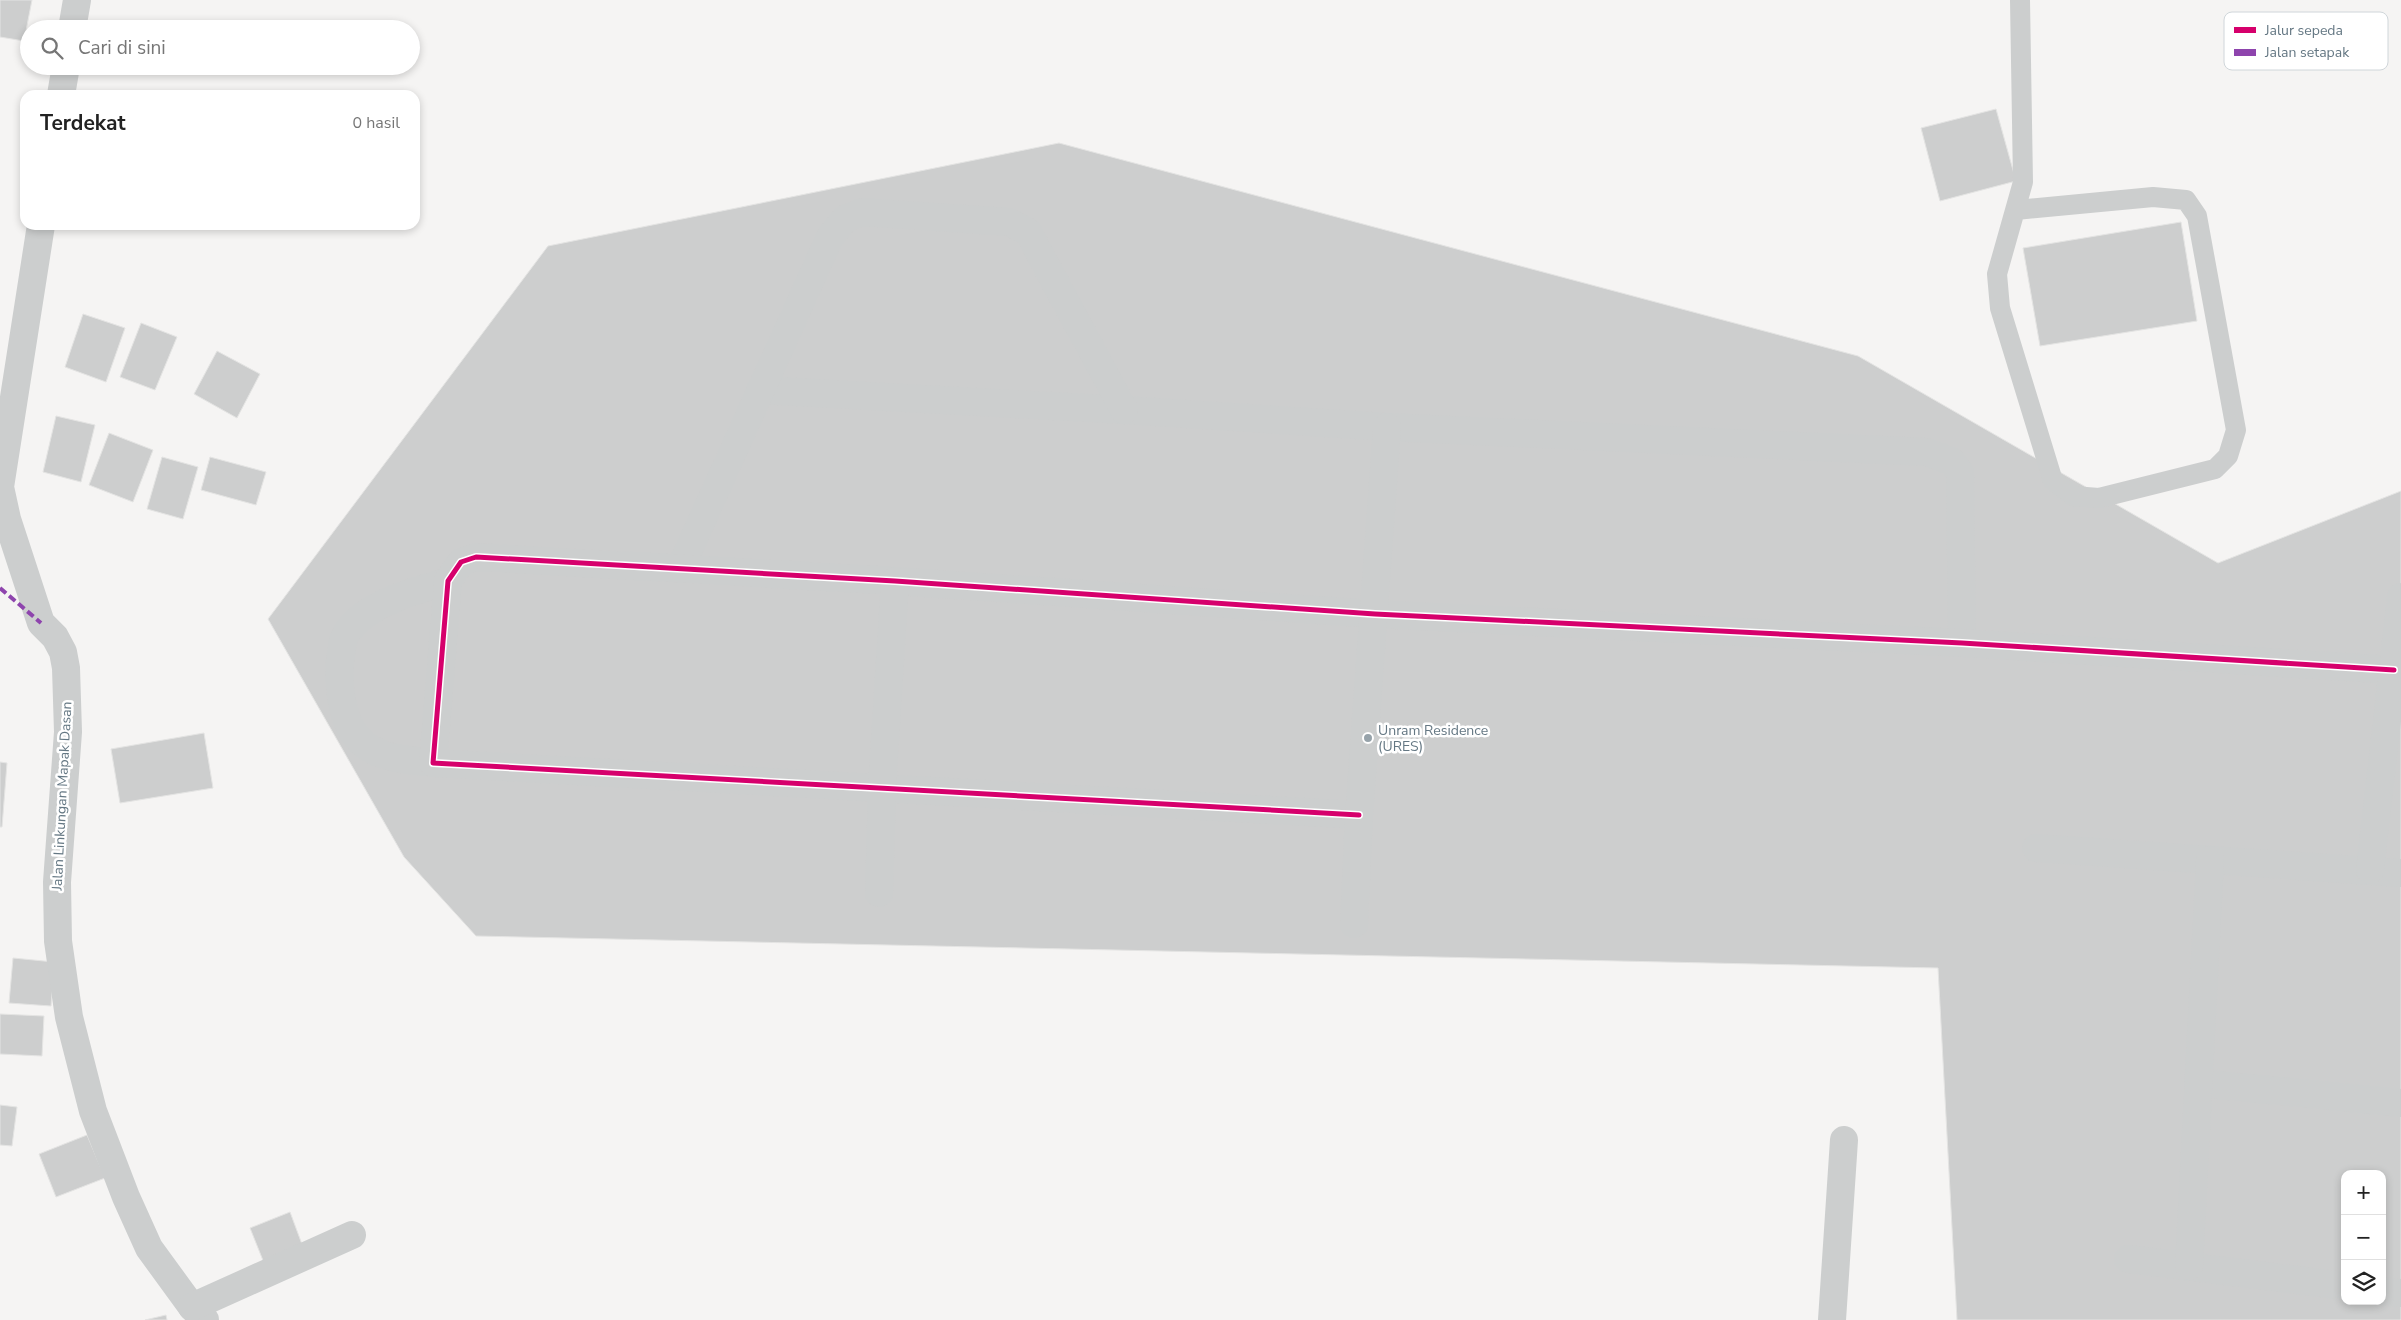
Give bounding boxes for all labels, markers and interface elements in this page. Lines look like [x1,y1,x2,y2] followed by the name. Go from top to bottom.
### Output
[2224,12,2388,70] legend
[20,20,420,75] search box
[2264,21,2343,40] text: Jalur sepeda
[38,34,66,62] icon: search
[78,35,166,61] text: Cari di sini
[2264,43,2350,62] text: Jalan setapak
[40,109,126,137] text: Terdekat
[353,112,400,134] text: 0 hasil
[48,701,76,892] street label: Jalan Linkungan Mapak Dasan
[1378,721,1488,756] place label: Unram Residence (URES)
[1362,732,1374,744] marker: Unram Residence (URES)
[2341,1170,2386,1305] map controls
[2341,1170,2386,1215] button: +
[2341,1215,2386,1260] button: −
[2341,1260,2386,1305] button: layers

